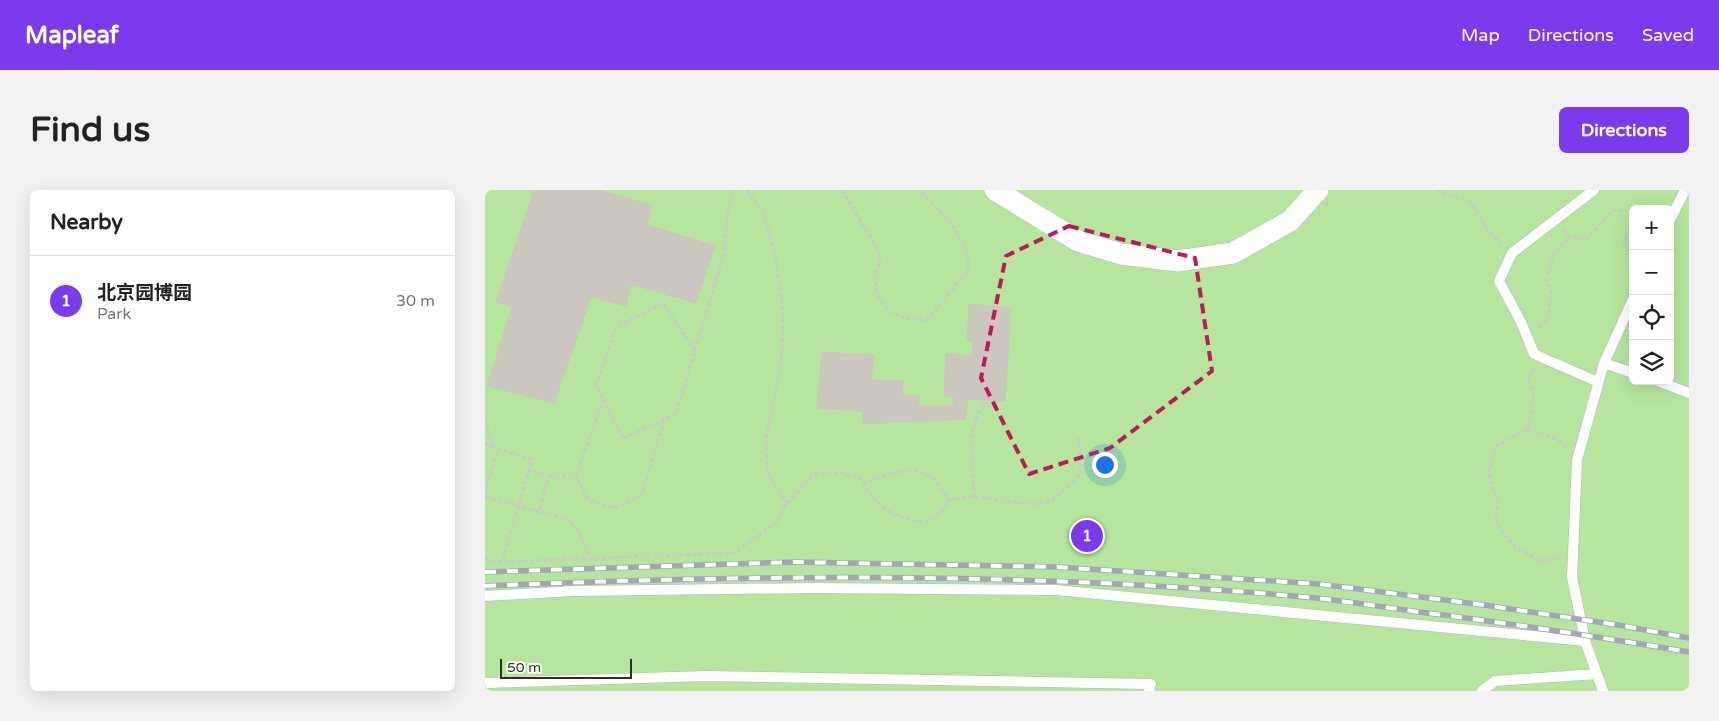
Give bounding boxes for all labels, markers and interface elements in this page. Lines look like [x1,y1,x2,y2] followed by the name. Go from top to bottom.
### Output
[25,21,119,50] text: Mapleaf
[1461,24,1500,46] text: Map
[1528,24,1614,46] text: Directions
[1642,24,1694,46] text: Saved
[1559,107,1689,153] button: Directions
[30,109,150,151] text: Find us
[1629,205,1674,385] map controls
[1629,205,1674,250] button: +
[50,210,123,235] text: Nearby
[1629,250,1674,295] button: −
[97,282,192,304] text: 北京园博园
[61,291,71,311] text: 1
[396,291,435,311] text: 30 m
[1629,295,1674,340] button: locate
[97,304,131,324] text: Park
[1629,340,1674,385] button: layers
[1092,452,1118,478] your location
[1071,517,1103,555] pin: 1
[500,656,633,679] scale bar
[507,659,541,676] text: 50 m

